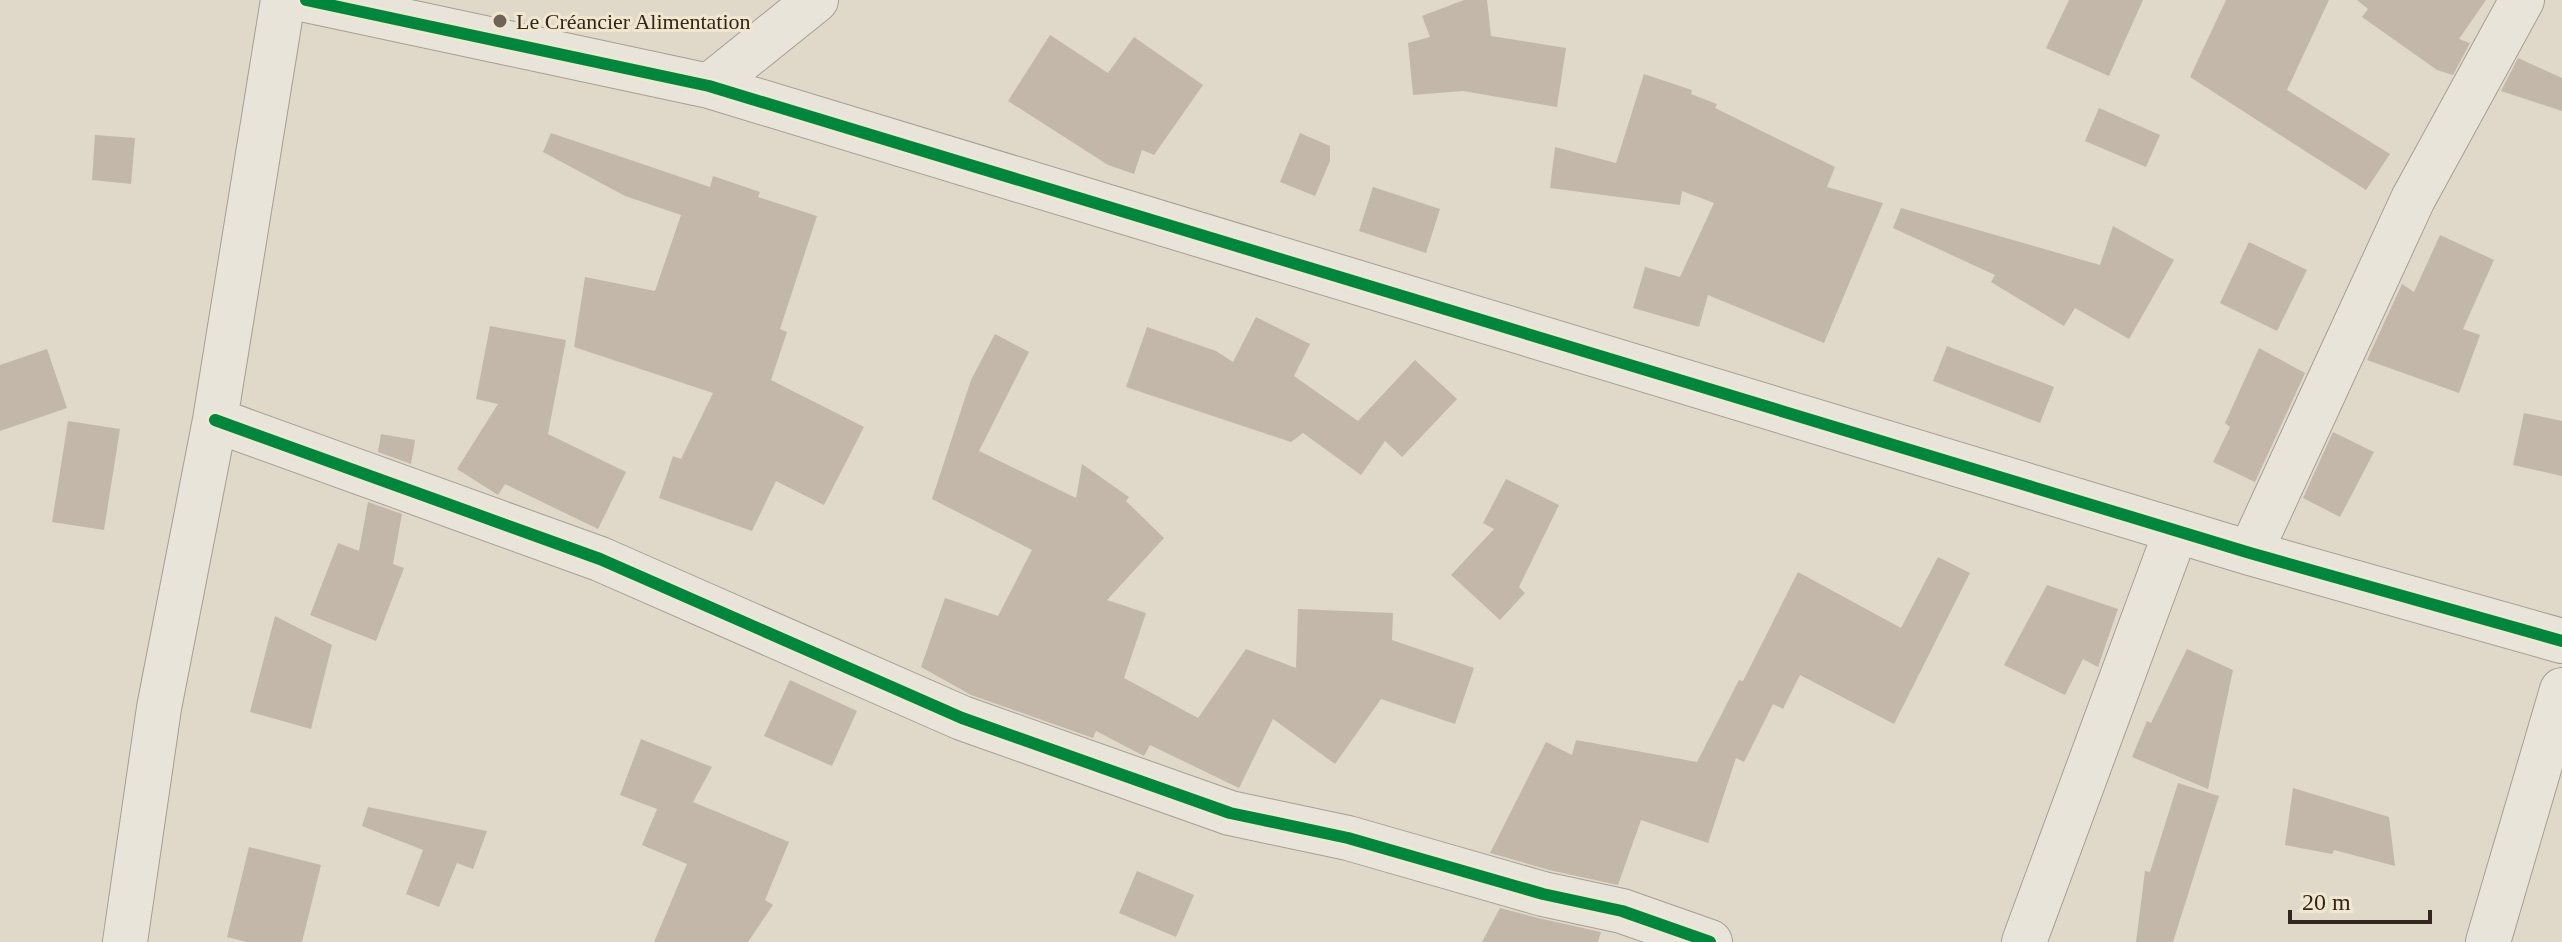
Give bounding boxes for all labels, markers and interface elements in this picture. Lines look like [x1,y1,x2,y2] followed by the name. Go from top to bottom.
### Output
[516,9,751,34] place label: Le Créancier Alimentation
[491,12,509,30] marker: Le Créancier Alimentation
[2290,874,2430,924] scale bar
[2302,889,2351,915] text: 20 m

